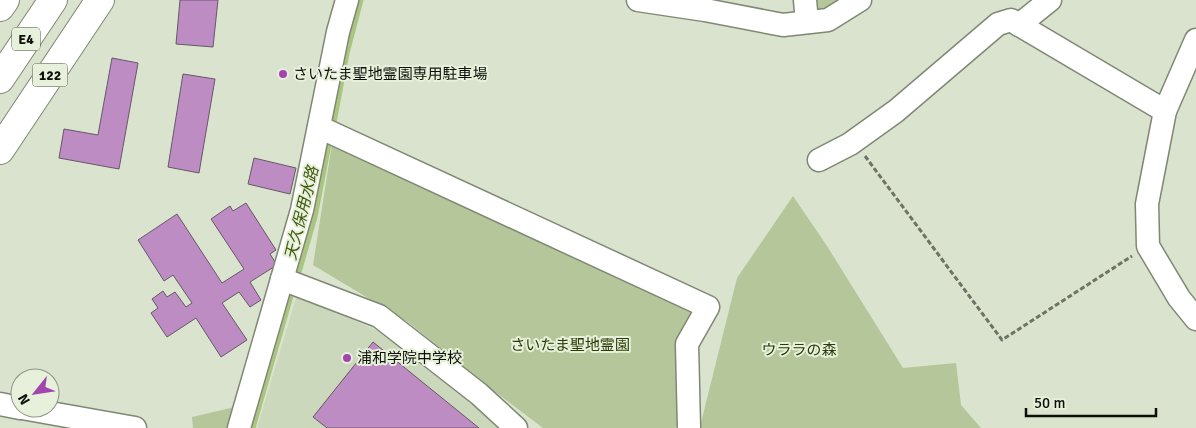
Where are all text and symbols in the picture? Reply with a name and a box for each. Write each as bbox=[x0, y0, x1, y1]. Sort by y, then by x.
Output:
road number: E4 bbox=[12, 28, 40, 50]
road number: 122 bbox=[32, 64, 68, 86]
place label: さいたま聖地霊園専用駐車場 bbox=[293, 65, 488, 83]
marker: さいたま聖地霊園専用駐車場 bbox=[277, 68, 289, 80]
water label: 天久保用水路 bbox=[281, 162, 324, 262]
park label: さいたま聖地霊園 bbox=[510, 336, 630, 354]
park label: ウララの森 bbox=[761, 341, 837, 359]
place label: 浦和学院中学校 bbox=[357, 349, 462, 367]
marker: 浦和学院中学校 bbox=[341, 352, 353, 364]
north arrow bbox=[10, 368, 60, 418]
scale bar bbox=[1026, 386, 1156, 418]
text: N bbox=[14, 391, 34, 408]
text: 50 m bbox=[1034, 394, 1065, 412]

